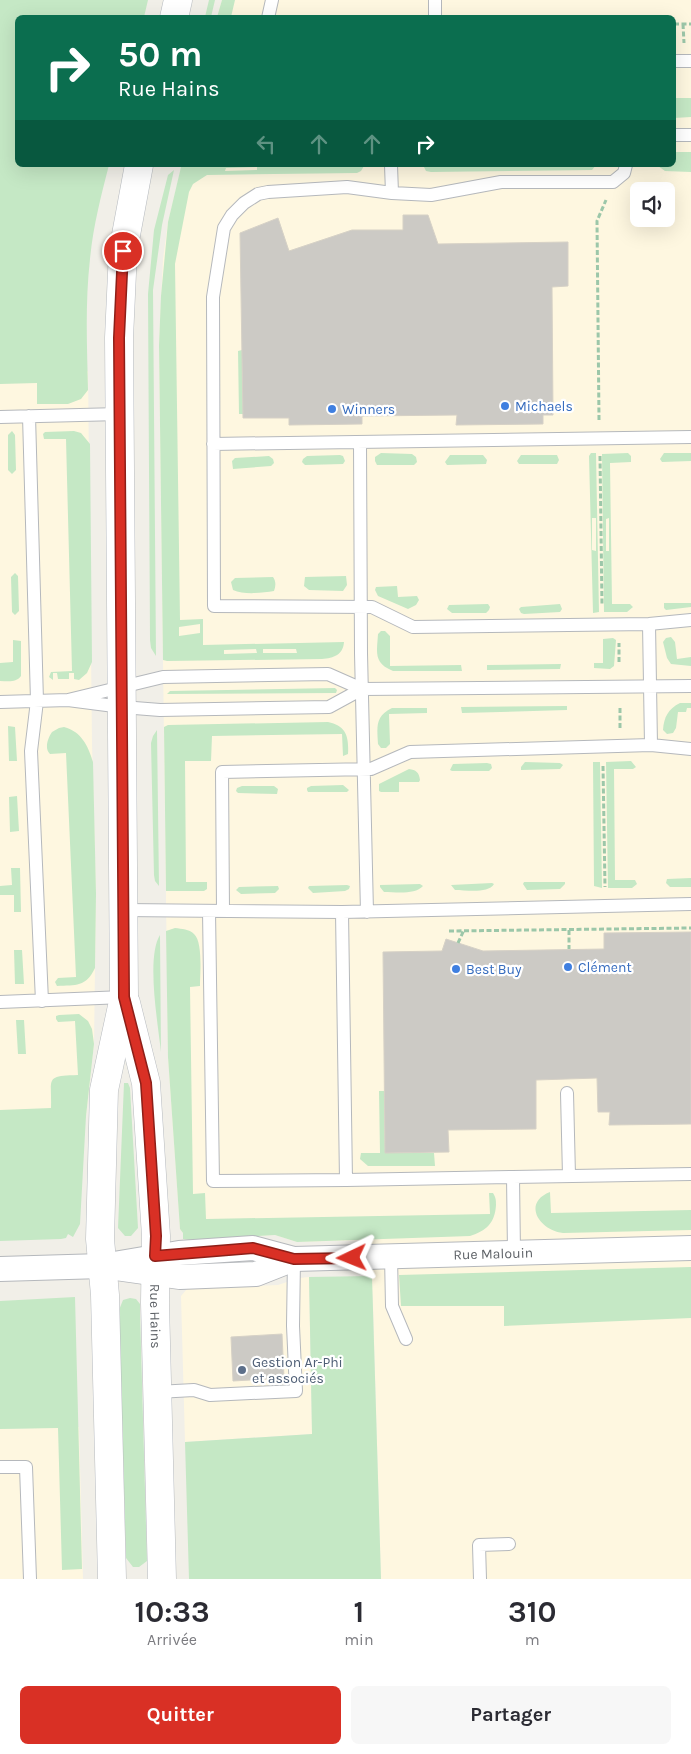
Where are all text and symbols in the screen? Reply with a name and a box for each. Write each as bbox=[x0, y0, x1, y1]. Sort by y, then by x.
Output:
text: 50 m bbox=[118, 34, 203, 75]
icon: right bbox=[35, 35, 100, 100]
text: Rue Hains bbox=[118, 76, 220, 102]
icon: left bbox=[252, 130, 280, 158]
icon: ahead bbox=[305, 130, 333, 158]
icon: ahead bbox=[358, 130, 386, 158]
icon: right bbox=[411, 130, 439, 158]
map controls bbox=[630, 182, 675, 227]
button: sound bbox=[630, 182, 675, 227]
pin bbox=[102, 230, 144, 272]
icon: arrive bbox=[109, 237, 137, 265]
place label: Michaels bbox=[515, 398, 573, 415]
marker: Michaels bbox=[499, 400, 511, 412]
place label: Winners bbox=[342, 401, 395, 418]
marker: Winners bbox=[326, 403, 338, 415]
place label: Clément bbox=[578, 959, 632, 976]
place label: Best Buy bbox=[466, 961, 522, 978]
marker: Clément bbox=[562, 961, 574, 973]
marker: Best Buy bbox=[450, 963, 462, 975]
position arrow bbox=[325, 1231, 377, 1283]
street label: Rue Malouin bbox=[453, 1244, 533, 1264]
street label: Rue Hains bbox=[146, 1284, 164, 1349]
place label: Gestion Ar-Phi et associés bbox=[252, 1354, 343, 1387]
marker: Gestion Ar-Phi et associés bbox=[236, 1364, 248, 1376]
text: 10:33 bbox=[135, 1594, 210, 1630]
text: 1 bbox=[353, 1594, 364, 1630]
text: 310 bbox=[508, 1594, 556, 1630]
text: Arrivée bbox=[147, 1630, 197, 1649]
text: min bbox=[344, 1630, 374, 1649]
text: m bbox=[525, 1630, 540, 1649]
button: Quitter bbox=[20, 1686, 341, 1744]
button: Partager bbox=[351, 1686, 671, 1744]

